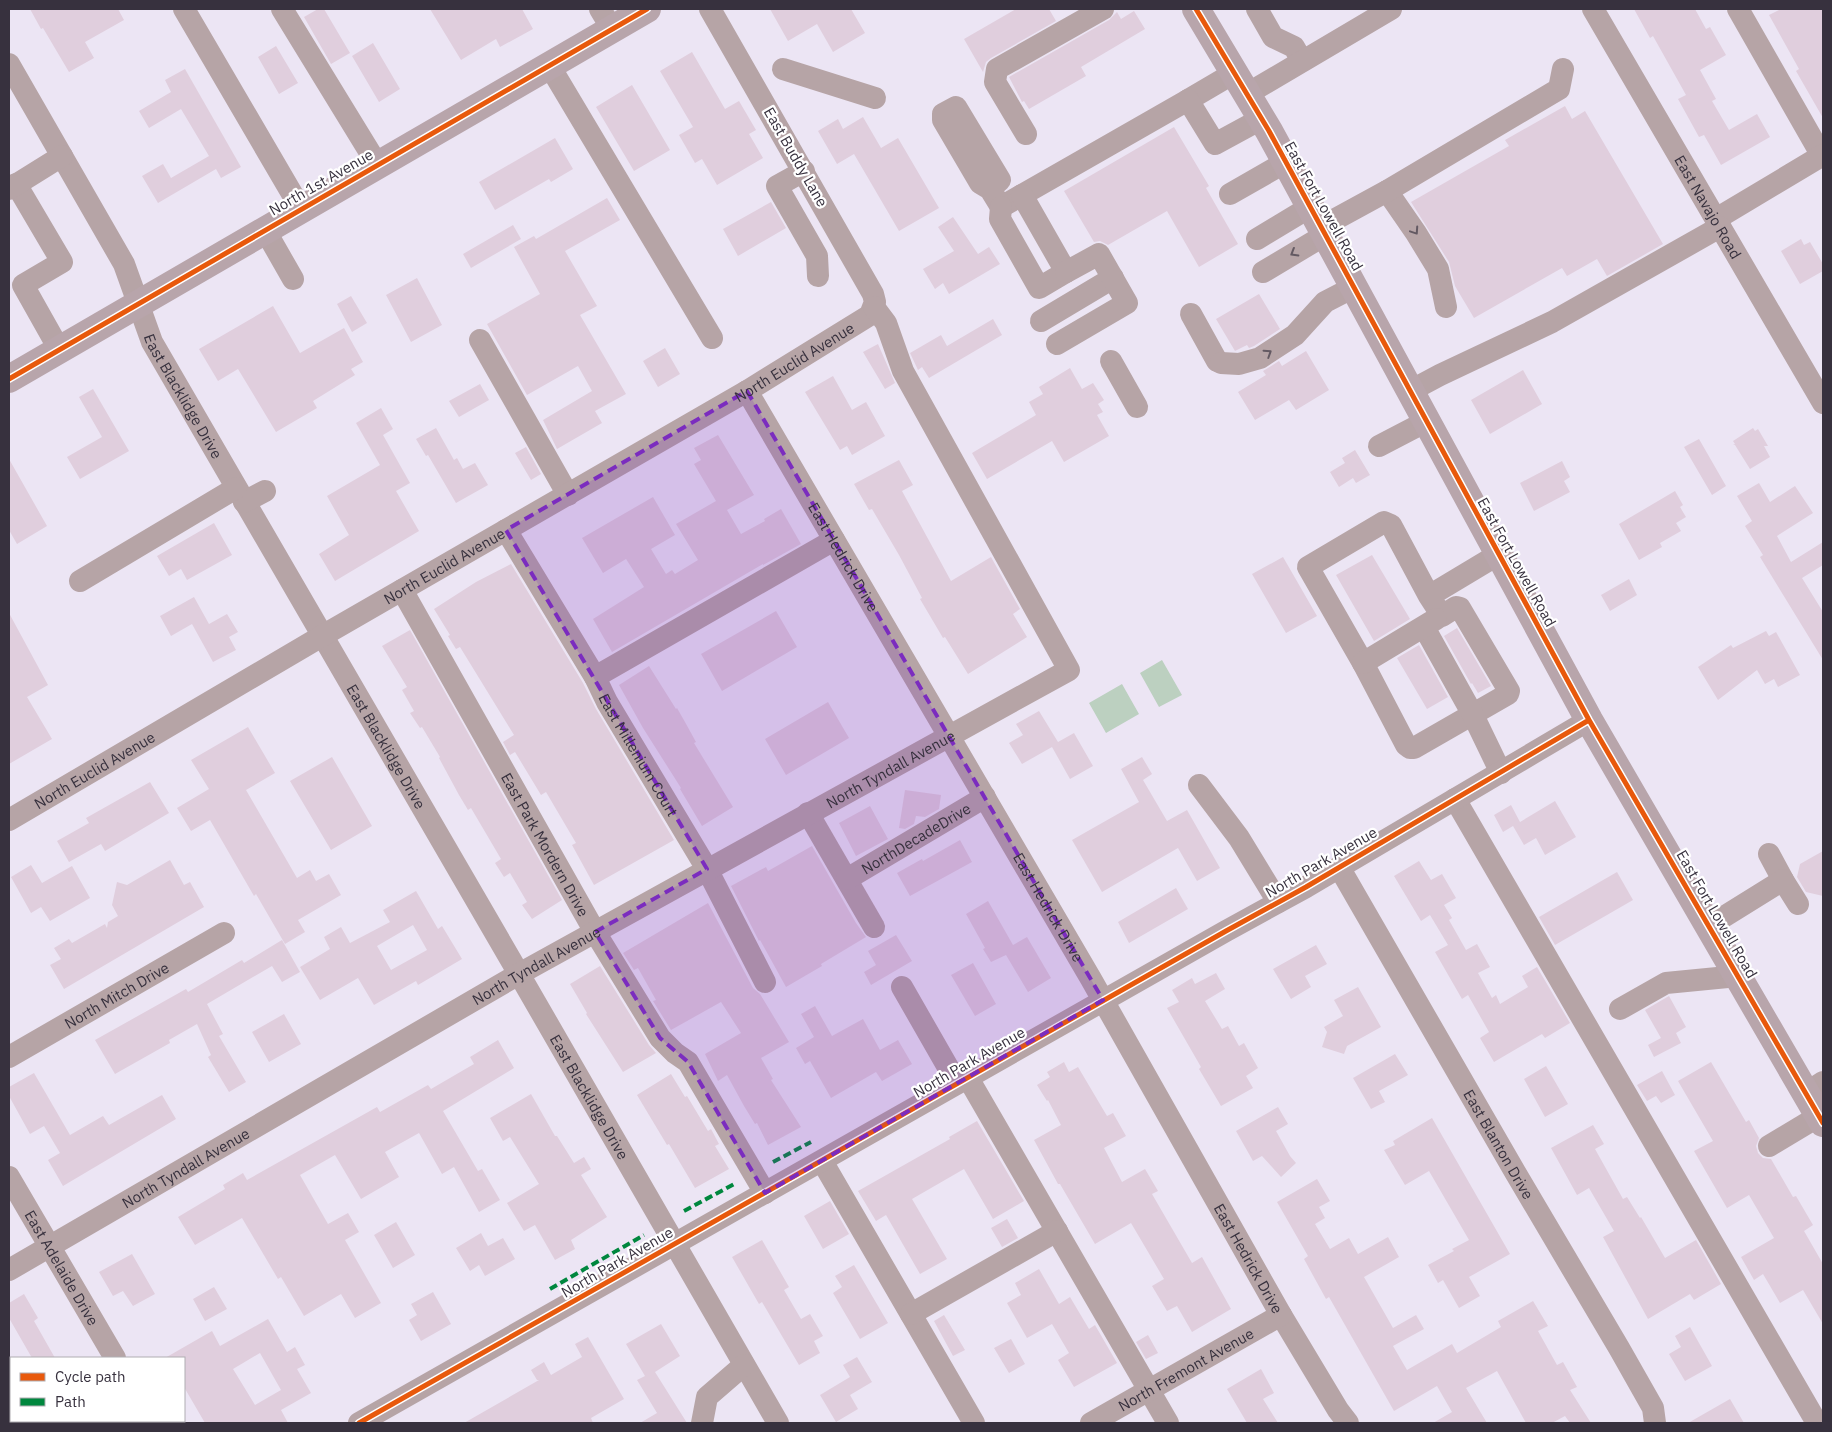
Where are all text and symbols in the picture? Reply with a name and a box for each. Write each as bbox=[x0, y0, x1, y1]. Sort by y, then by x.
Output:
street label: East Buddy Lane bbox=[760, 104, 832, 210]
street label: East Fort Lowell Road bbox=[1281, 138, 1367, 274]
street label: North 1st Avenue bbox=[266, 145, 376, 219]
street label: East Navajo Road bbox=[1671, 152, 1746, 262]
one-way arrow bbox=[1409, 226, 1418, 235]
one-way arrow bbox=[1291, 247, 1300, 257]
street label: North Euclid Avenue bbox=[731, 318, 857, 406]
street label: East Blacklidge Drive bbox=[140, 331, 227, 462]
one-way arrow bbox=[1262, 350, 1271, 359]
street label: East Fort Lowell Road bbox=[1474, 494, 1560, 630]
street label: East Hedrick Drive bbox=[805, 499, 883, 615]
street label: North Euclid Avenue bbox=[380, 523, 508, 608]
street label: East Blacklidge Drive bbox=[343, 680, 430, 812]
street label: East Millenium Court bbox=[595, 690, 683, 820]
street label: North Tyndall Avenue bbox=[823, 725, 958, 812]
street label: North Euclid Avenue bbox=[30, 727, 158, 813]
street label: East Park Mordern Drive bbox=[497, 769, 594, 920]
street label: NorthDecadeDrive bbox=[858, 798, 974, 878]
street label: North Park Avenue bbox=[1262, 822, 1380, 902]
street label: East Fort Lowell Road bbox=[1673, 846, 1761, 982]
street label: East Hedrick Drive bbox=[1010, 849, 1088, 965]
street label: North Tyndall Avenue bbox=[468, 921, 604, 1009]
street label: North Mitch Drive bbox=[61, 957, 172, 1033]
street label: North Park Avenue bbox=[910, 1022, 1028, 1102]
street label: East Blacklidge Drive bbox=[546, 1031, 633, 1163]
street label: East Blanton Drive bbox=[1460, 1086, 1538, 1202]
street label: North Tyndall Avenue bbox=[118, 1123, 253, 1212]
street label: East Hedrick Drive bbox=[1210, 1200, 1288, 1317]
street label: East Adelaide Drive bbox=[21, 1206, 103, 1329]
street label: North Park Avenue bbox=[558, 1222, 676, 1302]
street label: North Fremont Avenue bbox=[1115, 1323, 1257, 1415]
legend bbox=[10, 1357, 185, 1422]
text: Cycle path bbox=[55, 1367, 126, 1386]
text: Path bbox=[55, 1392, 86, 1411]

